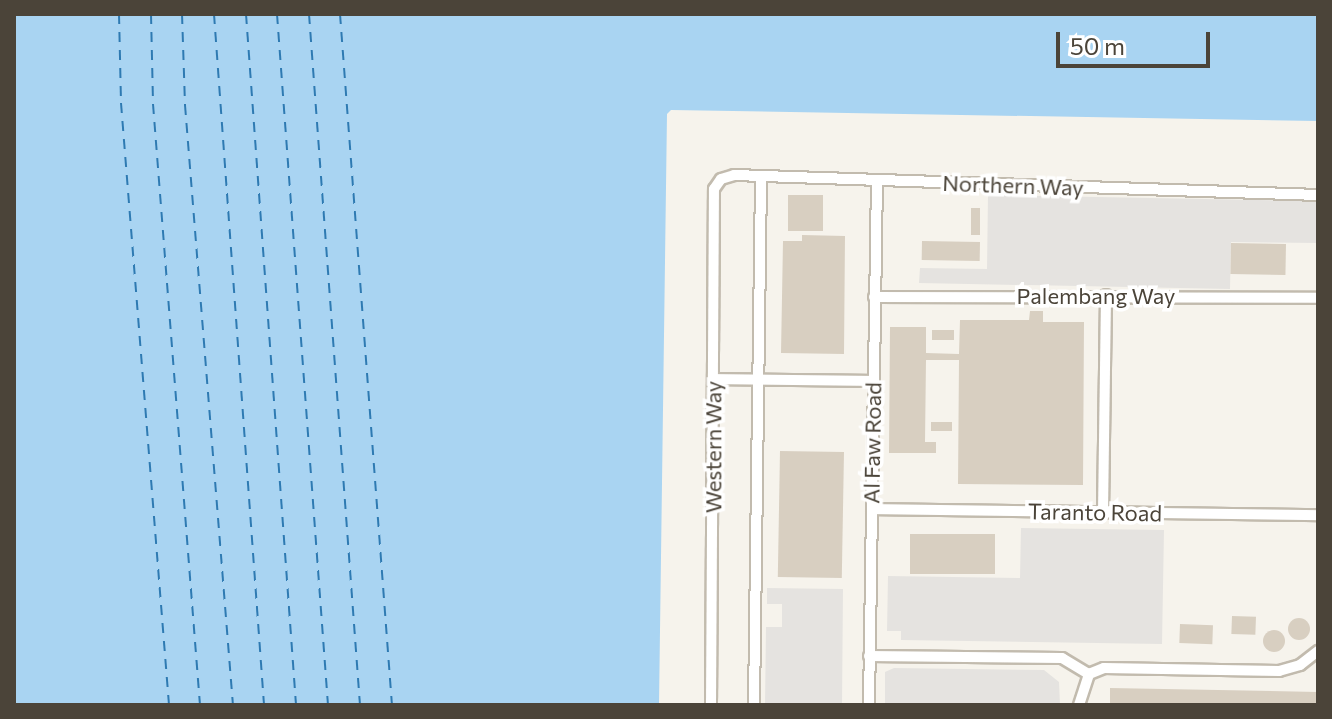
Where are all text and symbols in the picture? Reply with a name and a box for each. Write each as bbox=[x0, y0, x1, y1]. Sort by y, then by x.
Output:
scale bar bbox=[1060, 16, 1214, 66]
text: 50 m bbox=[1070, 31, 1125, 60]
street label: Northern Way bbox=[942, 169, 1084, 201]
street label: Palembang Way bbox=[1017, 283, 1175, 309]
street label: Western Way bbox=[700, 381, 726, 513]
street label: Al Faw Road bbox=[858, 382, 886, 504]
street label: Taranto Road bbox=[1028, 498, 1162, 526]

